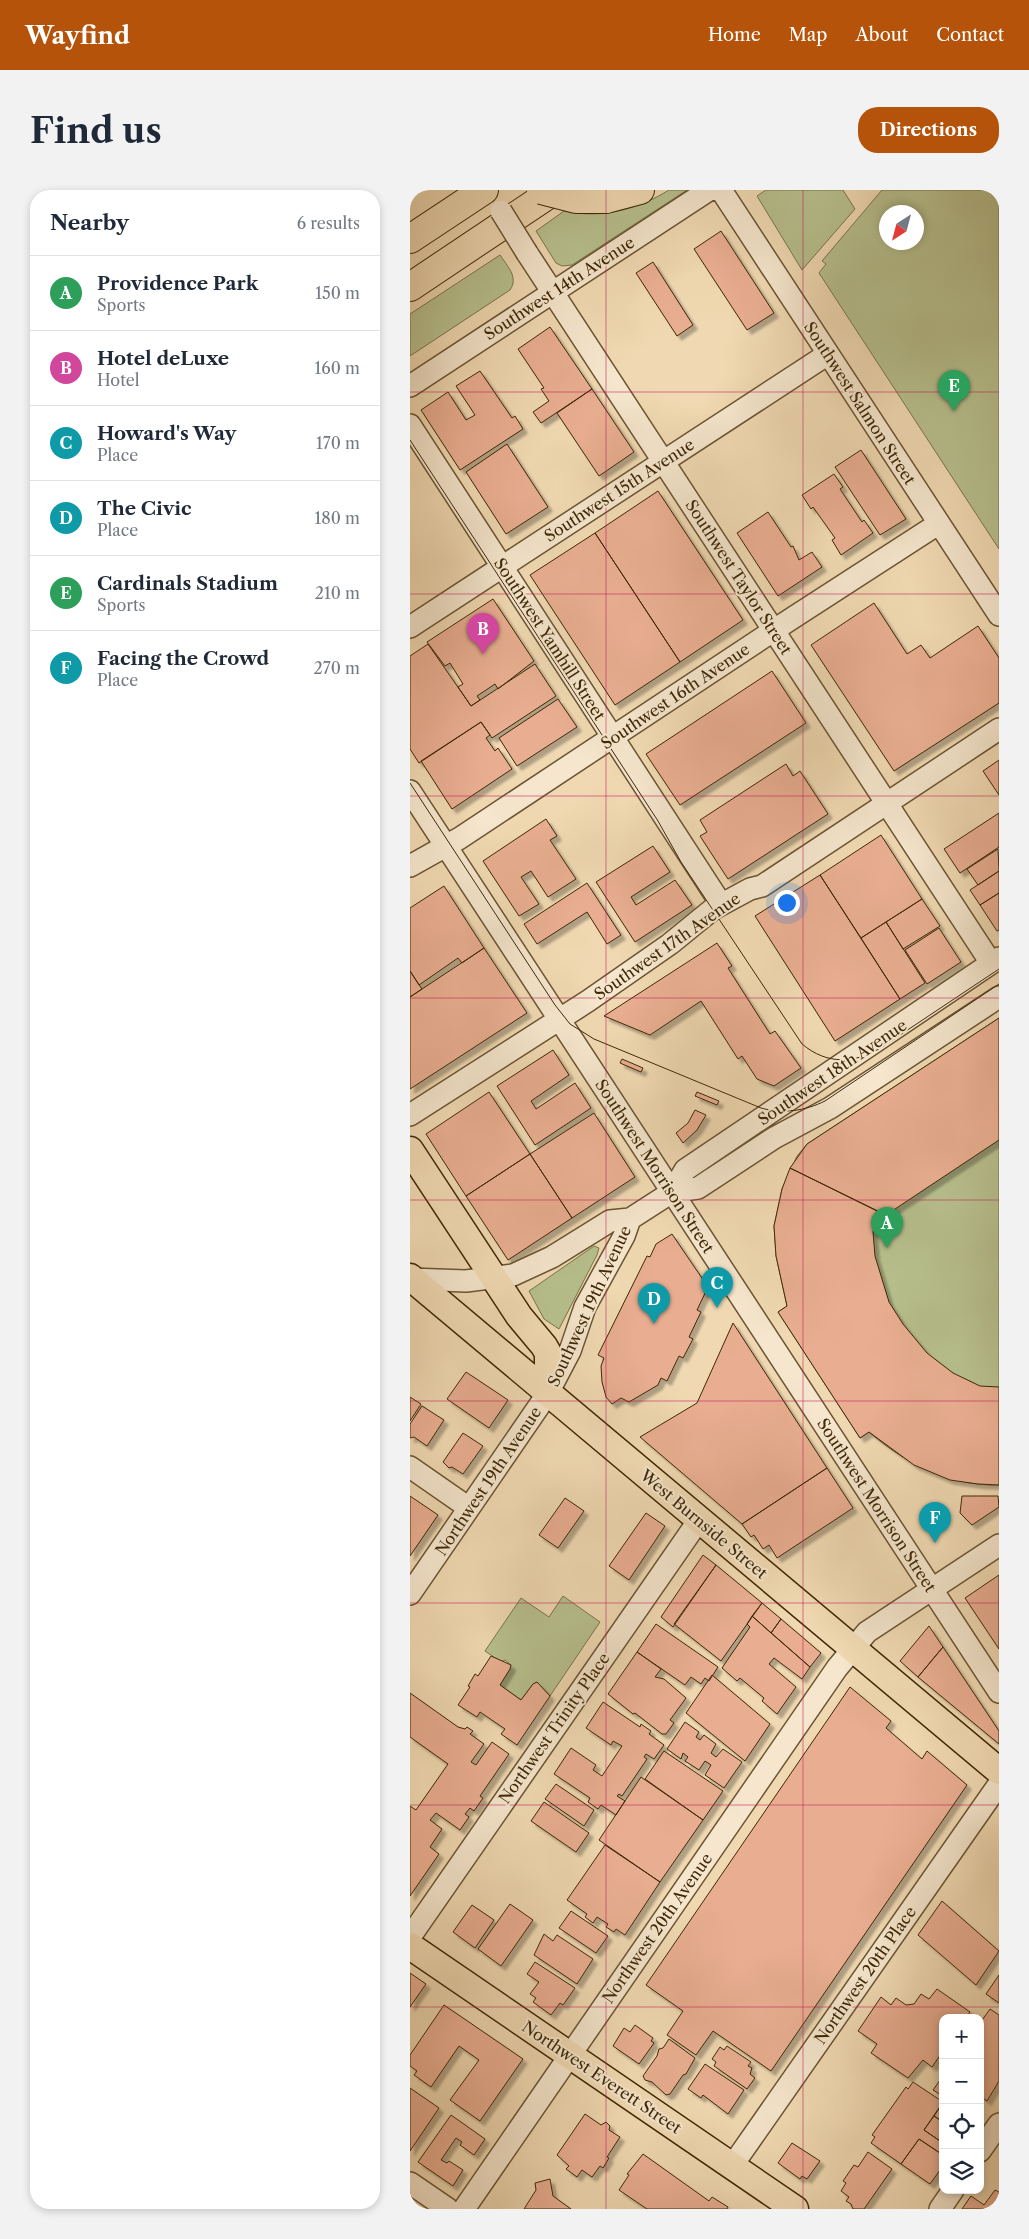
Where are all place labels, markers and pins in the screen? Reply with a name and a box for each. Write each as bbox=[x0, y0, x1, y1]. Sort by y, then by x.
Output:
pin: E bbox=[938, 370, 970, 411]
pin: B bbox=[467, 613, 499, 654]
pin: A bbox=[871, 1207, 903, 1248]
pin: C bbox=[701, 1267, 733, 1308]
pin: D bbox=[638, 1283, 670, 1324]
pin: F bbox=[919, 1502, 951, 1543]

